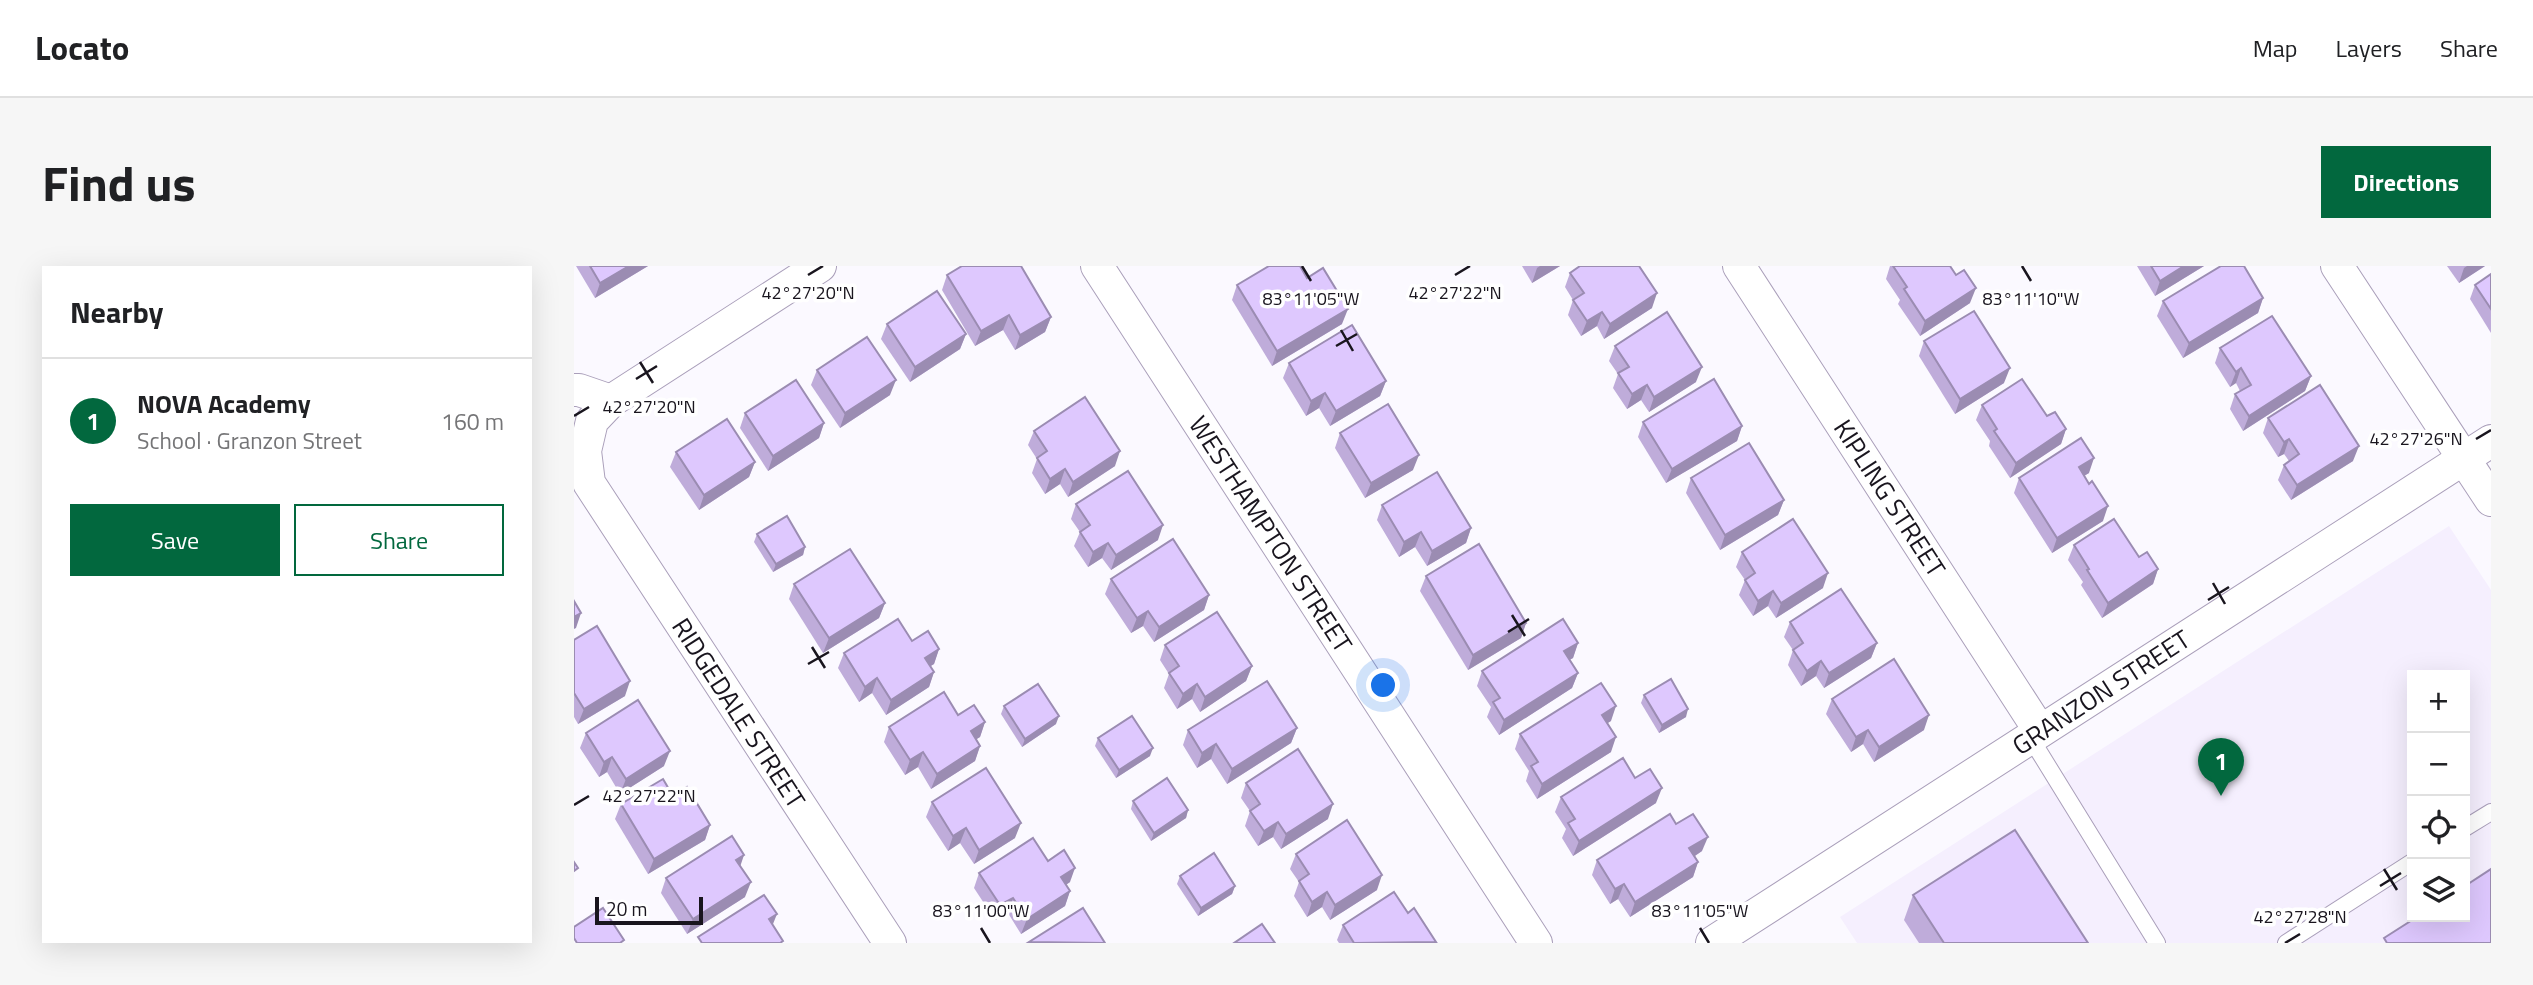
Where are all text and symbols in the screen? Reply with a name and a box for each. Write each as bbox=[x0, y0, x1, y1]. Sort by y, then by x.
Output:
text: Locato bbox=[35, 23, 129, 73]
text: Map bbox=[2253, 30, 2298, 66]
text: Layers bbox=[2336, 30, 2402, 66]
text: Share bbox=[2440, 30, 2498, 66]
text: Find us bbox=[42, 145, 196, 220]
button: Directions bbox=[2321, 146, 2491, 218]
text: 42°27'20"N bbox=[761, 279, 855, 306]
text: 42°27'22"N bbox=[1408, 279, 1502, 306]
text: 83°11'05"W bbox=[1263, 285, 1360, 312]
text: 83°11'10"W bbox=[1983, 285, 2080, 312]
text: Nearby bbox=[70, 289, 163, 335]
text: NOVA Academy bbox=[137, 384, 311, 423]
text: 42°27'20"N bbox=[602, 393, 696, 420]
text: 1 bbox=[87, 404, 99, 439]
text: 160 m bbox=[441, 404, 504, 439]
street label: WESTHAMPTON STREET bbox=[1180, 408, 1362, 660]
street label: KIPLING STREET bbox=[1824, 411, 1956, 585]
text: School · Granzon Street bbox=[137, 423, 362, 458]
text: 42°27'26"N bbox=[2369, 425, 2463, 452]
button: Save bbox=[70, 504, 280, 576]
button: Share bbox=[294, 504, 504, 576]
street label: RIDGEDALE STREET bbox=[663, 610, 816, 816]
street label: GRANZON STREET bbox=[2004, 620, 2198, 764]
your location bbox=[1366, 668, 1400, 702]
map controls bbox=[2407, 670, 2470, 922]
button: + bbox=[2407, 670, 2470, 733]
button: − bbox=[2407, 733, 2470, 796]
pin: 1 bbox=[2198, 738, 2244, 796]
text: 42°27'22"N bbox=[602, 782, 696, 809]
button: locate bbox=[2407, 796, 2470, 859]
button: layers bbox=[2407, 859, 2470, 922]
scale bar bbox=[595, 894, 704, 926]
text: 20 m bbox=[606, 894, 647, 923]
text: 83°11'00"W bbox=[933, 897, 1030, 924]
text: 83°11'05"W bbox=[1652, 897, 1749, 924]
text: 42°27'28"N bbox=[2253, 903, 2347, 930]

